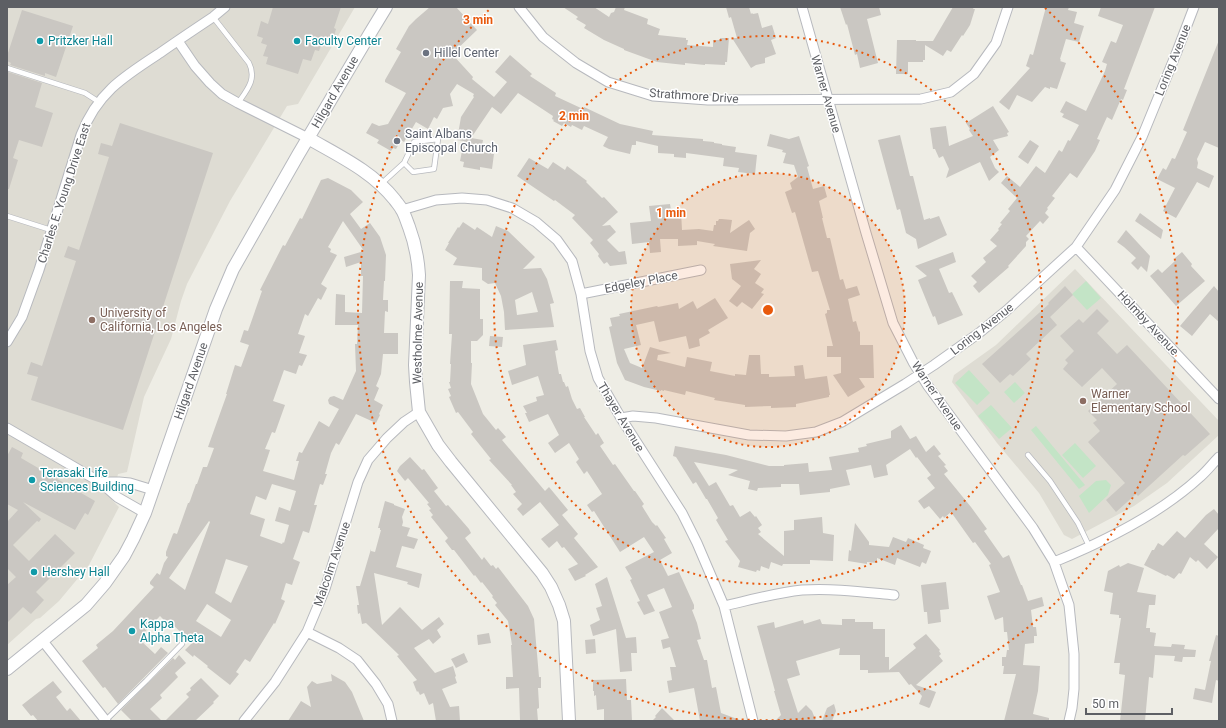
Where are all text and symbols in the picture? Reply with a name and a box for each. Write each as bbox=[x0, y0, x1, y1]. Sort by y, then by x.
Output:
text: 3 min bbox=[463, 13, 493, 27]
street label: Loring Avenue bbox=[1152, 22, 1194, 98]
place label: Pritzker Hall bbox=[48, 34, 113, 48]
place label: Faculty Center bbox=[305, 34, 382, 48]
marker: Pritzker Hall bbox=[35, 36, 45, 46]
marker: Faculty Center bbox=[292, 36, 302, 46]
place label: Hillel Center bbox=[434, 46, 499, 60]
marker: Hillel Center bbox=[421, 48, 431, 58]
street label: Warner Avenue bbox=[808, 53, 844, 135]
street label: Hilgard Avenue bbox=[309, 54, 361, 130]
street label: Strathmore Drive bbox=[649, 86, 739, 106]
text: 2 min bbox=[559, 109, 589, 123]
street label: Charles E. Young Drive East bbox=[35, 121, 93, 265]
place label: Saint Albans Episcopal Church bbox=[405, 127, 498, 155]
marker: Saint Albans Episcopal Church bbox=[392, 136, 402, 146]
text: 1 min bbox=[656, 206, 686, 220]
street label: Edgeley Place bbox=[603, 268, 679, 296]
street label: Westholme Avenue bbox=[410, 282, 426, 384]
street label: Holmby Avenue bbox=[1114, 288, 1182, 358]
street label: Loring Avenue bbox=[948, 300, 1016, 358]
centre of rings bbox=[761, 303, 775, 317]
place label: University of California, Los Angeles bbox=[100, 306, 222, 334]
marker: University of California, Los Angeles bbox=[87, 315, 97, 325]
street label: Hilgard Avenue bbox=[171, 341, 211, 421]
street label: Warner Avenue bbox=[909, 359, 965, 433]
street label: Thayer Avenue bbox=[595, 380, 647, 454]
place label: Warner Elementary School bbox=[1091, 387, 1191, 415]
marker: Warner Elementary School bbox=[1078, 396, 1088, 406]
place label: Terasaki Life Sciences Building bbox=[40, 466, 134, 494]
marker: Terasaki Life Sciences Building bbox=[27, 475, 37, 485]
street label: Malcolm Avenue bbox=[311, 520, 353, 608]
place label: Hershey Hall bbox=[42, 565, 110, 579]
marker: Hershey Hall bbox=[29, 567, 39, 577]
place label: Kappa Alpha Theta bbox=[140, 617, 204, 645]
marker: Kappa Alpha Theta bbox=[127, 626, 137, 636]
scale bar bbox=[1086, 690, 1172, 716]
text: 50 m bbox=[1092, 697, 1119, 711]

